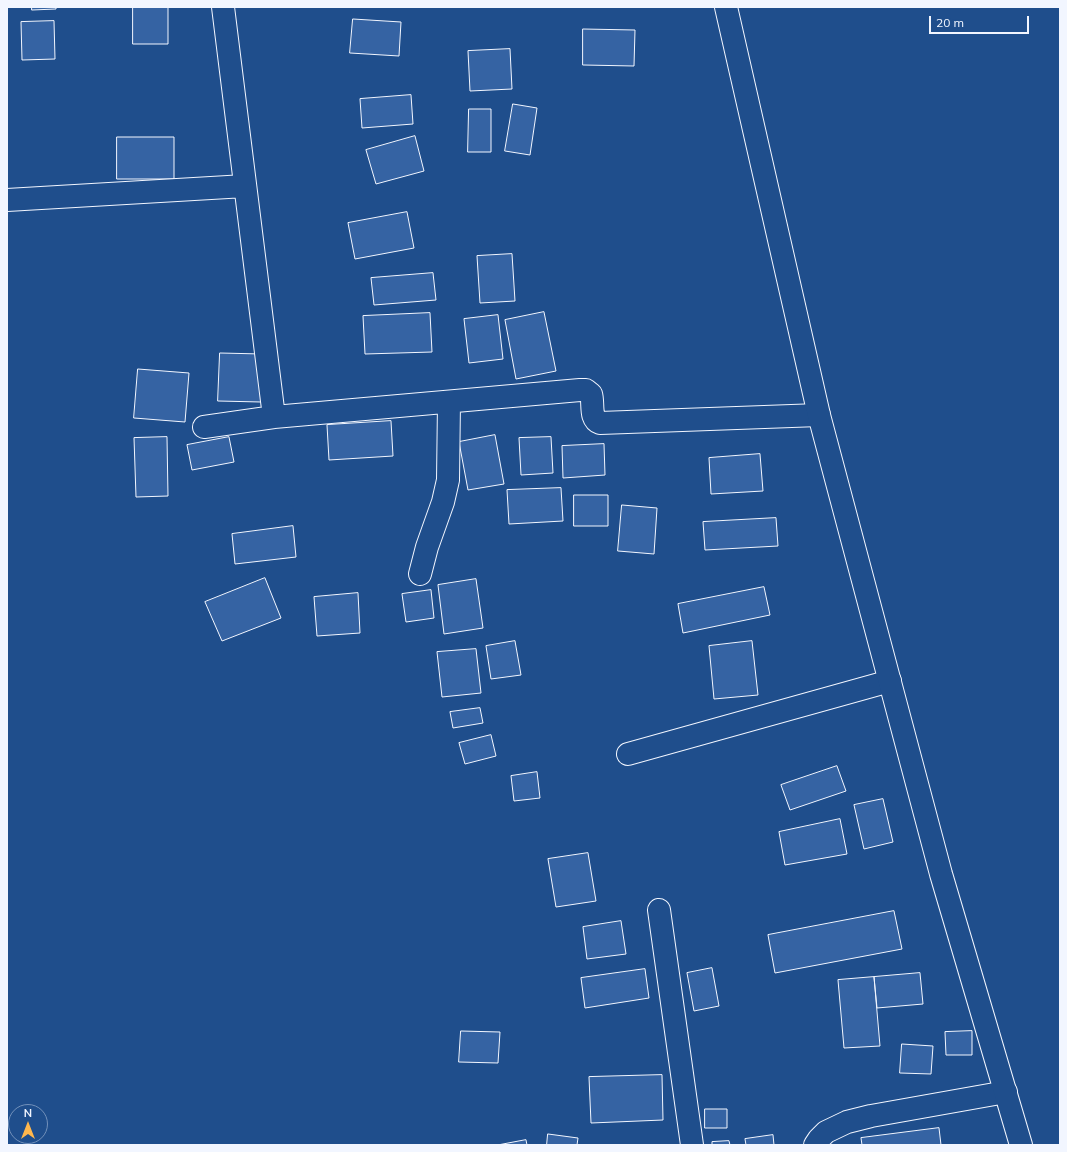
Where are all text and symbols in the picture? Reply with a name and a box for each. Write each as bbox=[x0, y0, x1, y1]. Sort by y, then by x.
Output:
scale bar bbox=[931, 8, 1031, 34]
text: 20 m bbox=[936, 15, 964, 30]
north arrow bbox=[8, 1104, 48, 1144]
text: N bbox=[24, 1106, 32, 1120]

